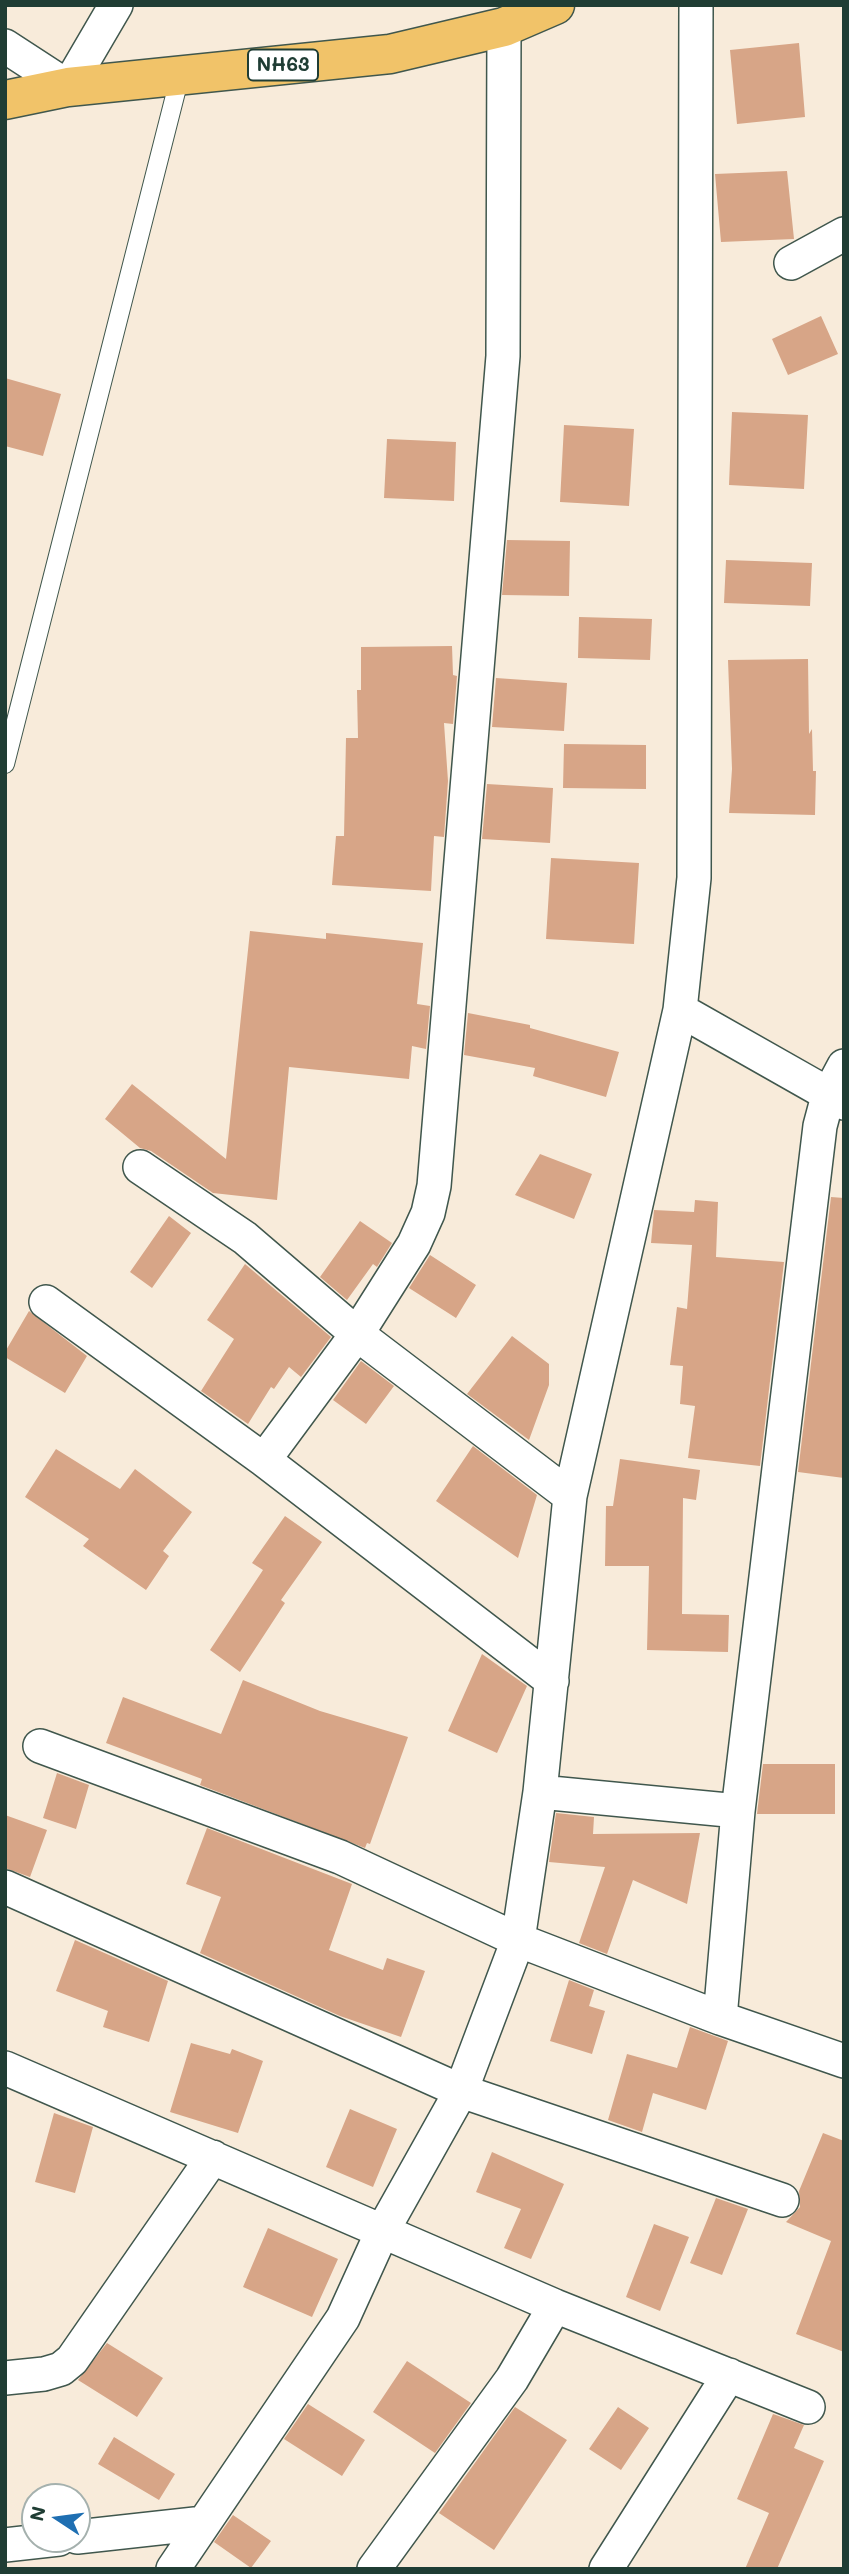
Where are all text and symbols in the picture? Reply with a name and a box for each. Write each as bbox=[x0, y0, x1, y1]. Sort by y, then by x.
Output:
road number: NH63 bbox=[248, 50, 318, 80]
north arrow bbox=[21, 2483, 91, 2553]
text: N bbox=[23, 2504, 51, 2523]

